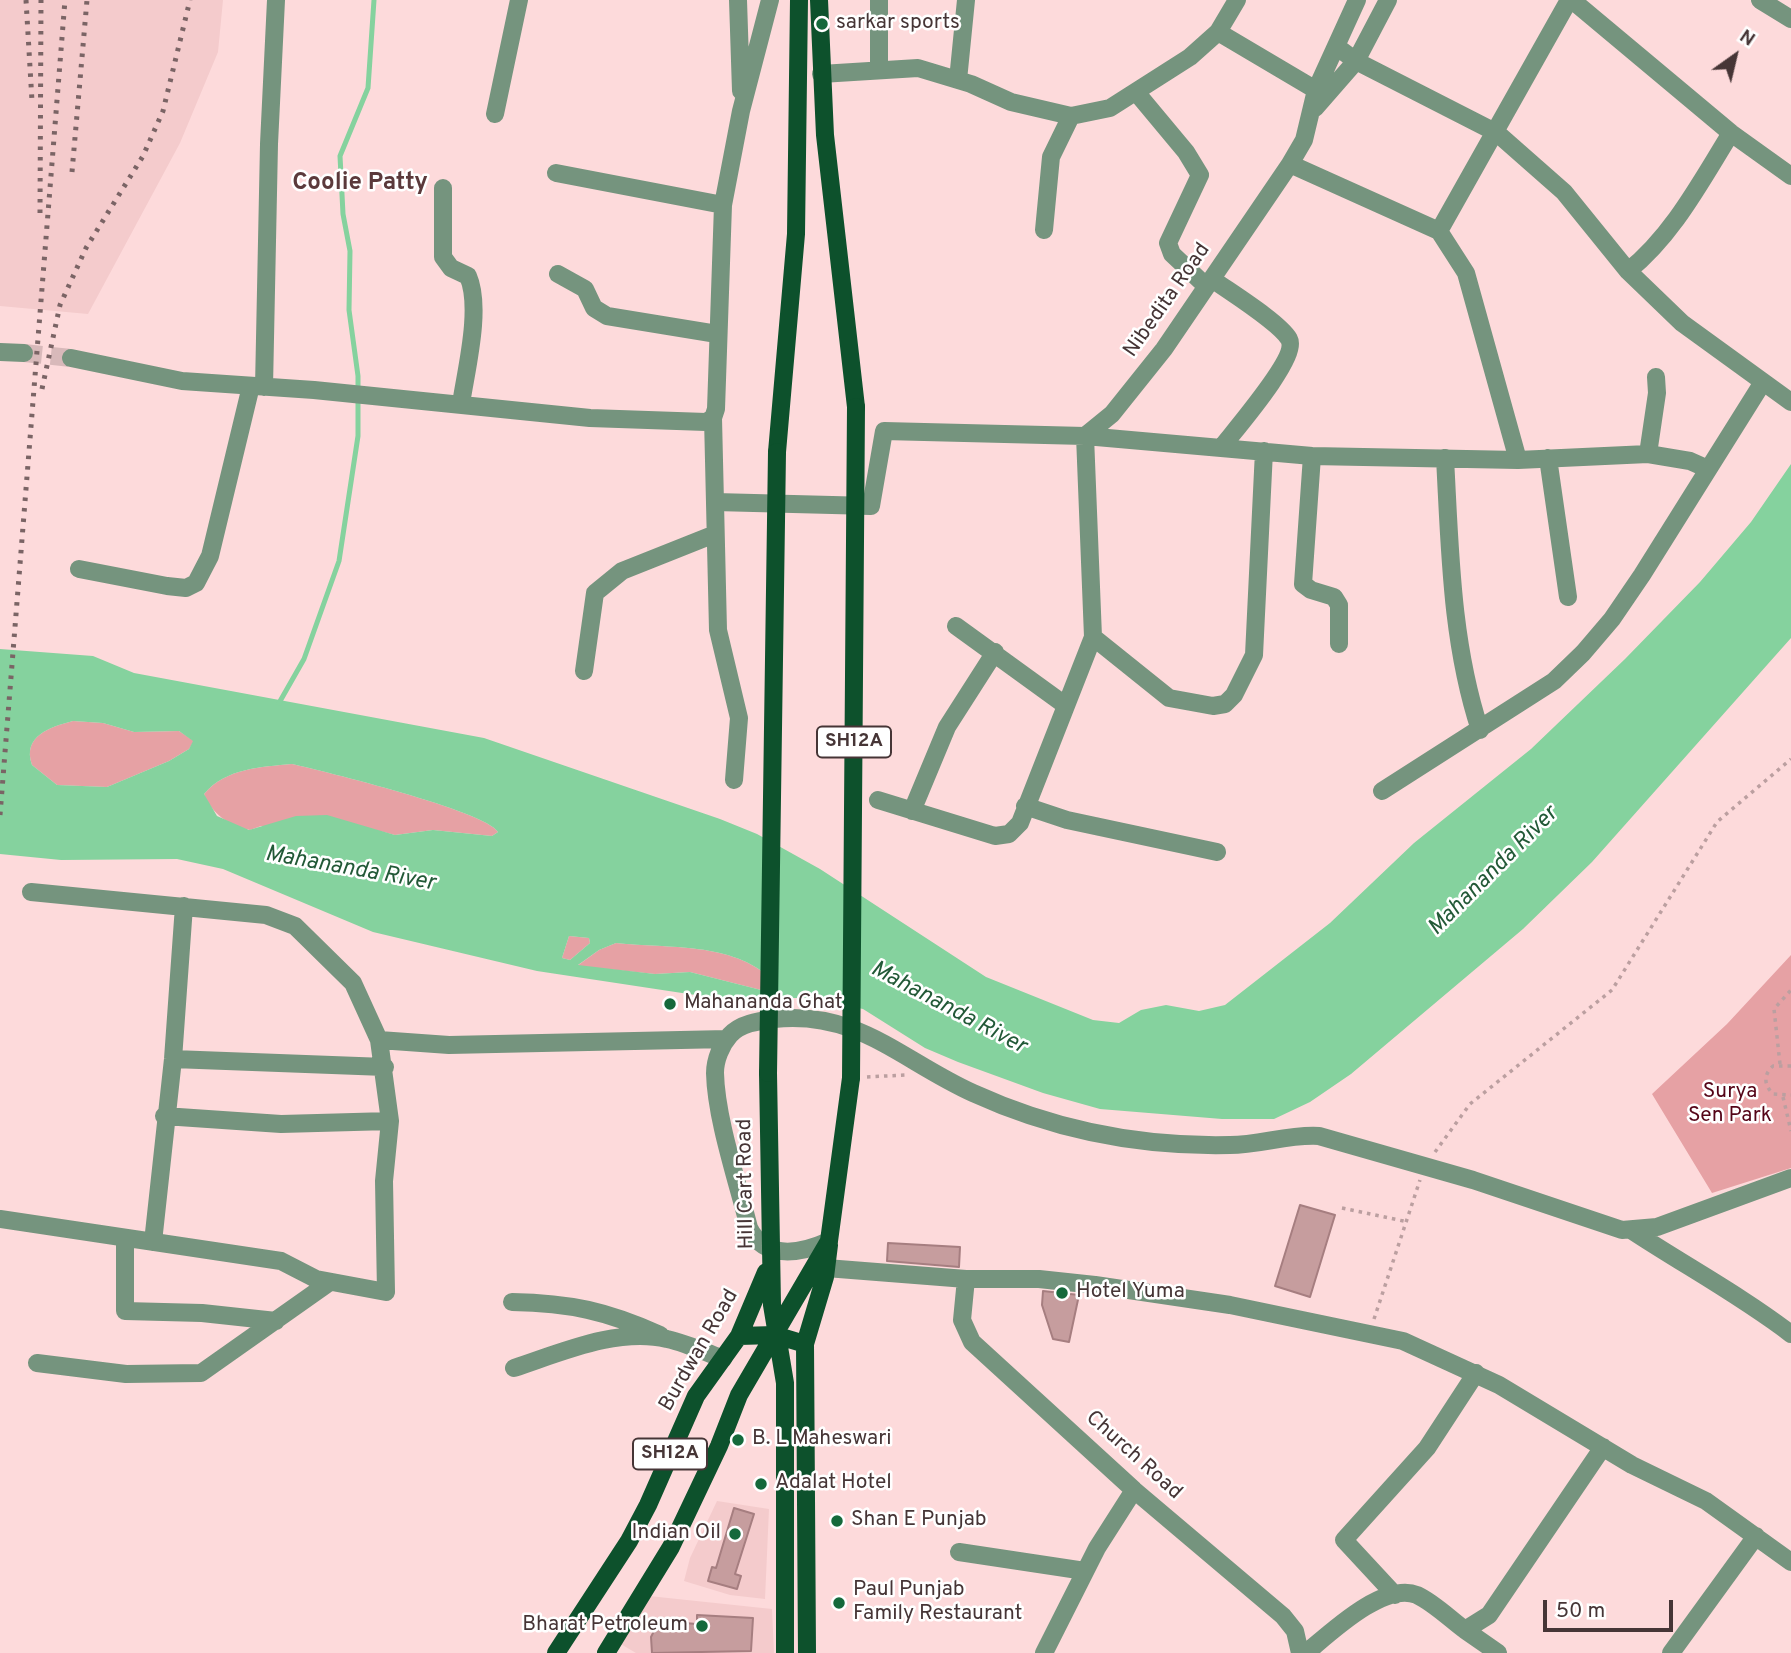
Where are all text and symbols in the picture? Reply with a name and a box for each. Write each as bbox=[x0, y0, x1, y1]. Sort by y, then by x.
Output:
place label: sarkar sports bbox=[836, 11, 960, 37]
marker: sarkar sports bbox=[814, 16, 830, 32]
north arrow bbox=[1700, 21, 1770, 91]
text: N bbox=[1734, 25, 1759, 52]
district label: Coolie Patty bbox=[292, 170, 428, 198]
street label: Nibedita Road bbox=[1119, 239, 1217, 363]
road number: SH12A bbox=[817, 726, 891, 758]
water label: Mahananda River bbox=[1423, 801, 1565, 943]
water label: Mahananda River bbox=[263, 841, 437, 899]
water label: Mahananda River bbox=[865, 956, 1031, 1062]
place label: Mahananda Ghat bbox=[684, 991, 843, 1017]
marker: Mahananda Ghat bbox=[662, 996, 678, 1012]
park label: Surya Sen Park bbox=[1688, 1080, 1772, 1130]
street label: Hill Cart Road bbox=[733, 1118, 761, 1250]
place label: Hotel Yuma bbox=[1076, 1280, 1185, 1306]
marker: Hotel Yuma bbox=[1054, 1285, 1070, 1301]
street label: Burdwan Road bbox=[655, 1286, 745, 1416]
street label: Church Road bbox=[1080, 1406, 1186, 1506]
place label: B. L Maheswari bbox=[752, 1427, 892, 1453]
marker: B. L Maheswari bbox=[730, 1432, 746, 1448]
road number: SH12A bbox=[633, 1438, 707, 1470]
place label: Adalat Hotel bbox=[775, 1471, 892, 1497]
marker: Adalat Hotel bbox=[753, 1476, 769, 1492]
place label: Shan E Punjab bbox=[851, 1508, 987, 1534]
marker: Shan E Punjab bbox=[829, 1513, 845, 1529]
place label: Indian Oil bbox=[632, 1521, 721, 1547]
marker: Indian Oil bbox=[727, 1526, 743, 1542]
place label: Paul Punjab Family Restaurant bbox=[853, 1578, 1023, 1628]
scale bar bbox=[1546, 1586, 1676, 1630]
marker: Paul Punjab Family Restaurant bbox=[831, 1595, 847, 1611]
text: 50 m bbox=[1556, 1598, 1605, 1625]
place label: Bharat Petroleum bbox=[522, 1613, 688, 1639]
marker: Bharat Petroleum bbox=[694, 1618, 710, 1634]

